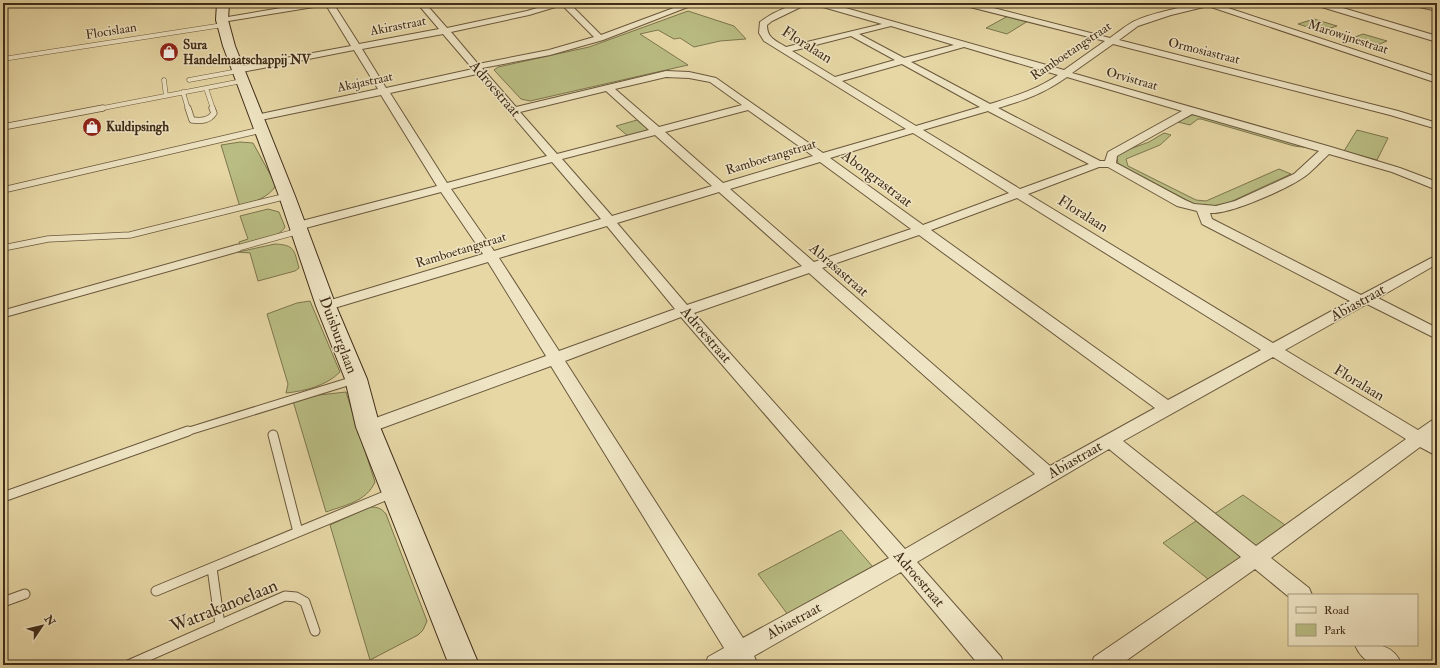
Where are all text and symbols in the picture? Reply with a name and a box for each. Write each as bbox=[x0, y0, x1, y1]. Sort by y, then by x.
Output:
street label: Akirastraat bbox=[368, 13, 427, 39]
street label: Marowijnestraat bbox=[1306, 16, 1390, 58]
street label: Ramboetangstraat bbox=[1028, 18, 1114, 84]
street label: Flocislaan bbox=[84, 19, 138, 43]
street label: Floralaan bbox=[778, 22, 836, 68]
street label: Ormosiastraat bbox=[1166, 34, 1242, 68]
place label: Sura Handelmaatschappij NV bbox=[183, 37, 312, 69]
shop icon: Sura Handelmaatschappij NV bbox=[158, 41, 180, 63]
street label: Adroestraat bbox=[465, 56, 525, 121]
street label: Orvistraat bbox=[1104, 64, 1160, 94]
street label: Akajastraat bbox=[335, 68, 394, 96]
shop icon: Kuldipsingh bbox=[81, 116, 103, 138]
place label: Kuldipsingh bbox=[106, 119, 169, 136]
street label: Ramboetangstraat bbox=[724, 136, 818, 178]
street label: Abongrastraat bbox=[837, 146, 916, 212]
street label: Floralaan bbox=[1054, 191, 1112, 237]
street label: Ramboetangstraat bbox=[414, 229, 508, 271]
street label: Abrasastraat bbox=[805, 238, 873, 301]
street label: Abiastraat bbox=[1326, 280, 1389, 326]
street label: Duisburglaan bbox=[315, 294, 361, 376]
street label: Adroestraat bbox=[676, 302, 736, 367]
street label: Floralaan bbox=[1330, 360, 1388, 406]
street label: Abiastraat bbox=[1043, 437, 1106, 484]
street label: Adroestraat bbox=[889, 546, 949, 611]
street label: Watrakanoelaan bbox=[166, 574, 281, 638]
legend bbox=[1288, 594, 1418, 646]
street label: Abiastraat bbox=[762, 598, 825, 644]
text: Road bbox=[1324, 603, 1349, 618]
north arrow bbox=[22, 606, 62, 646]
text: N bbox=[41, 612, 59, 629]
text: Park bbox=[1324, 623, 1346, 638]

